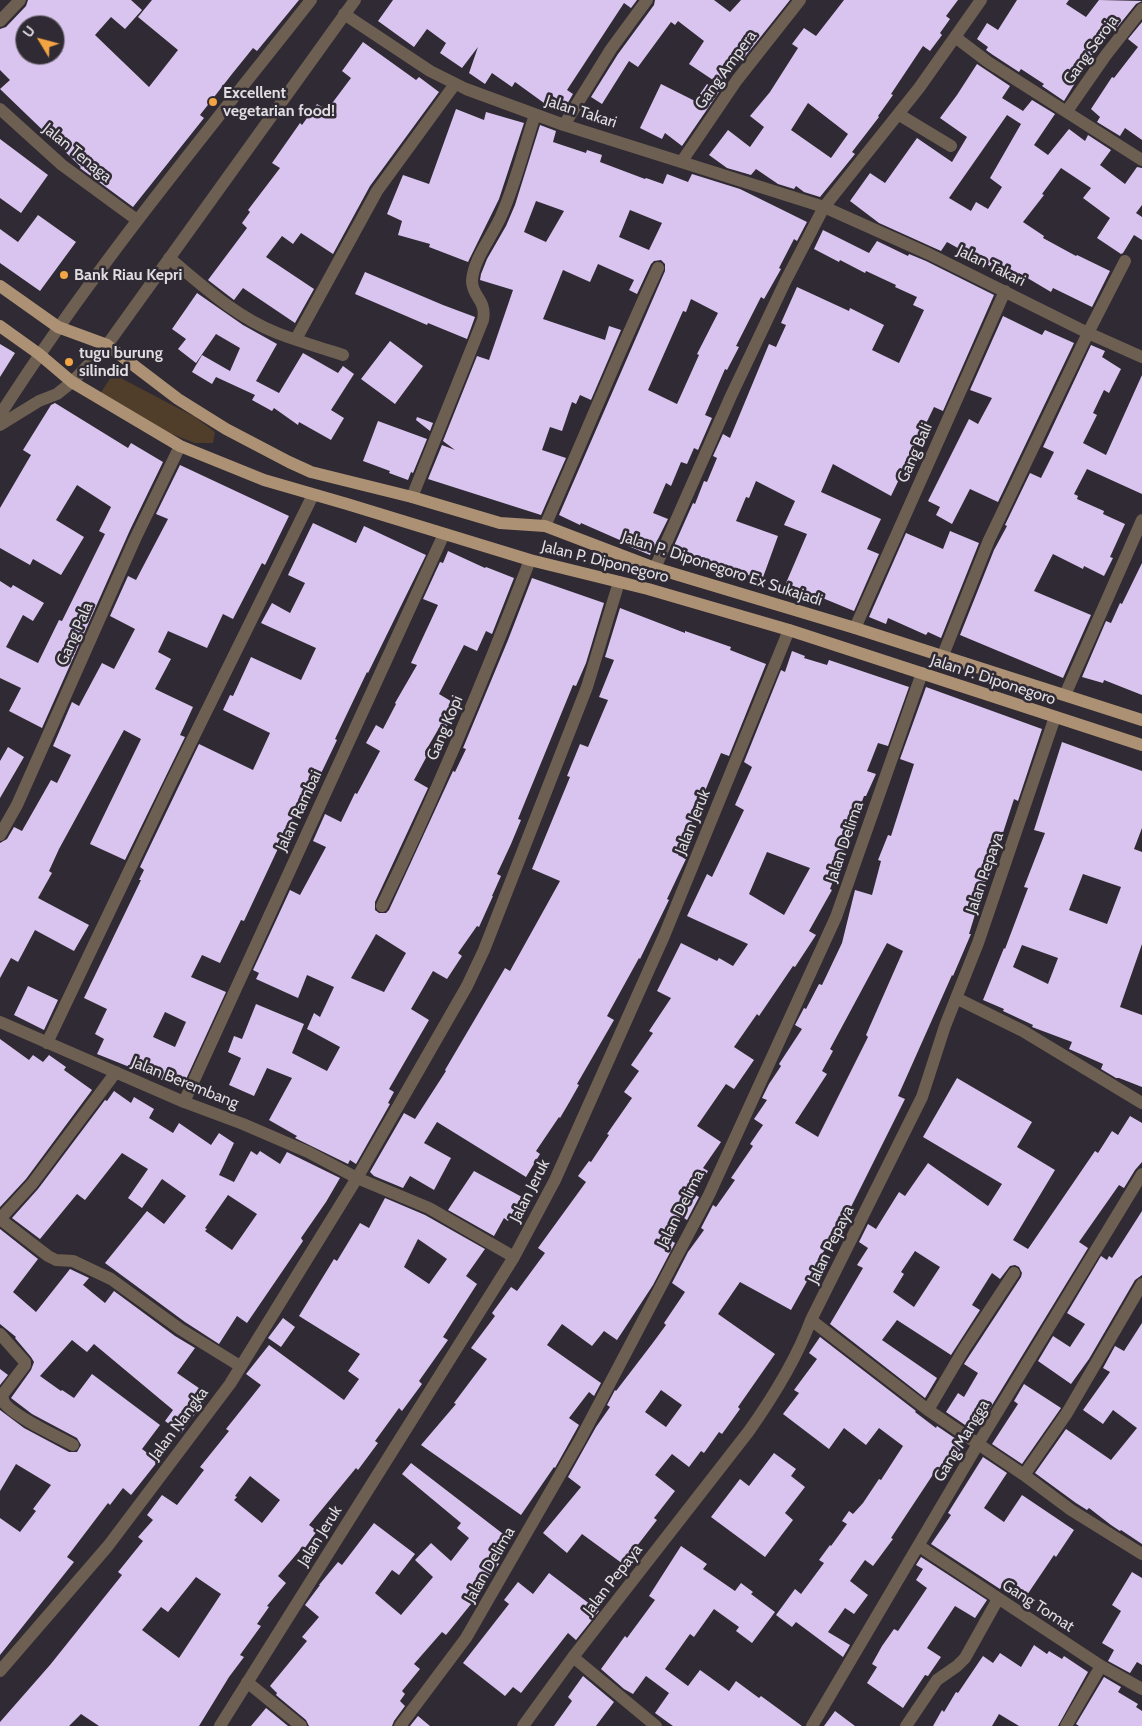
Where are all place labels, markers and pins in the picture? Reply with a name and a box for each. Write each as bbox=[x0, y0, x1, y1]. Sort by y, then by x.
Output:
place label: Excellent vegetarian food! bbox=[223, 83, 335, 121]
marker: Excellent vegetarian food! bbox=[207, 96, 219, 108]
place label: Bank Riau Kepri bbox=[74, 265, 182, 285]
marker: Bank Riau Kepri bbox=[58, 269, 70, 281]
place label: tugu burung silindid bbox=[79, 343, 163, 381]
marker: tugu burung silindid bbox=[63, 356, 75, 368]

